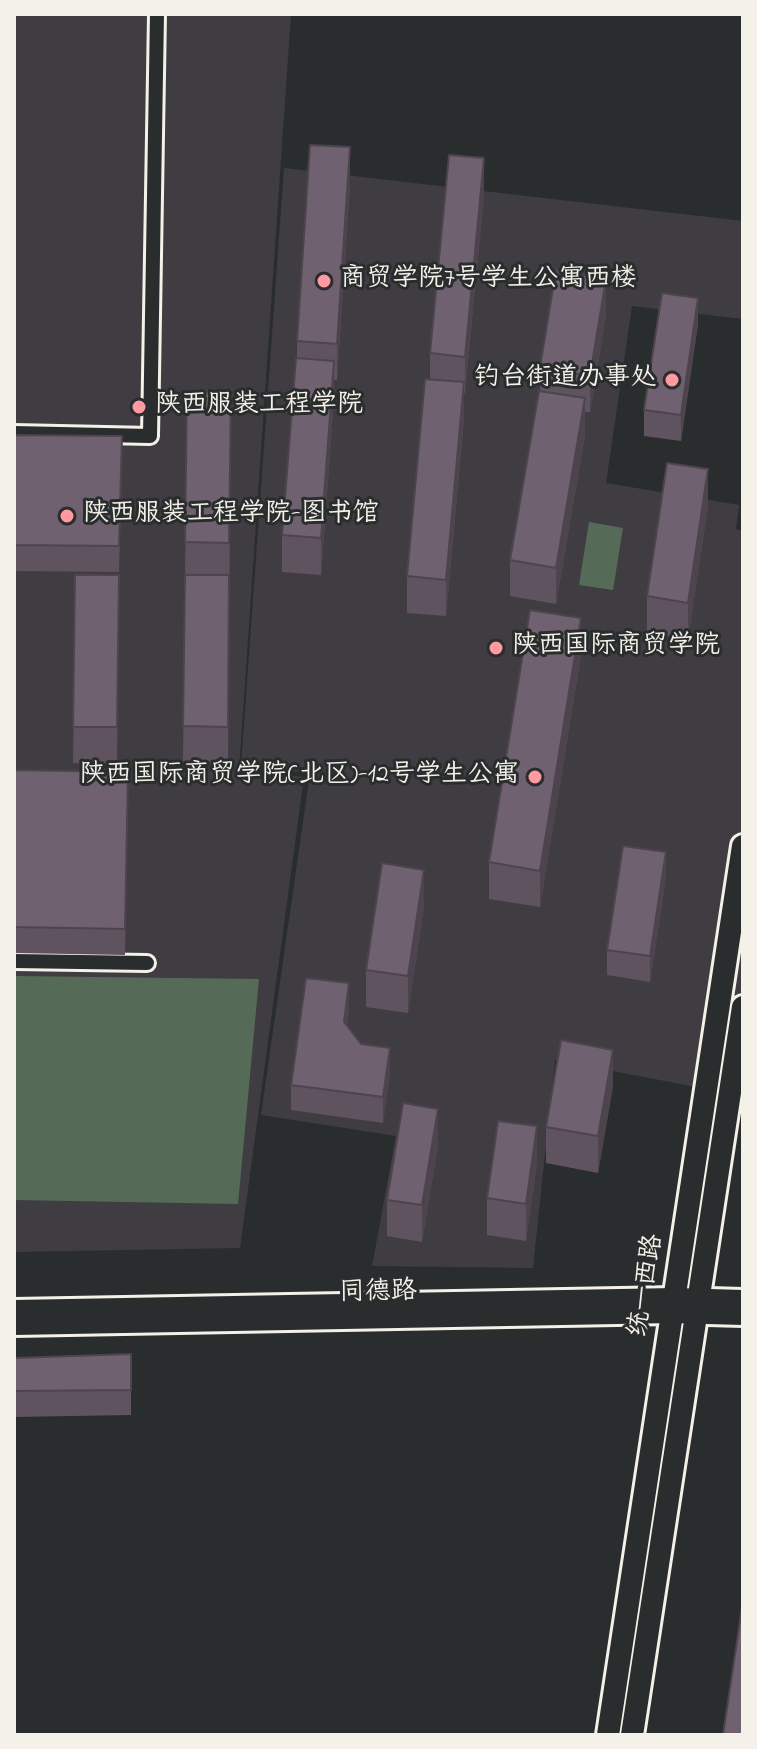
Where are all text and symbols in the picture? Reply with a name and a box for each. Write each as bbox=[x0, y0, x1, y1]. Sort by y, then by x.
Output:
place label: 商贸学院7号学生公寓西楼 bbox=[340, 265, 637, 297]
marker: 商贸学院7号学生公寓西楼 bbox=[315, 272, 333, 290]
place label: 钓台街道办事处 bbox=[474, 364, 656, 396]
marker: 钓台街道办事处 bbox=[663, 371, 681, 389]
place label: 陕西服装工程学院 bbox=[155, 391, 363, 423]
marker: 陕西服装工程学院 bbox=[130, 398, 148, 416]
place label: 陕西服装工程学院-图书馆 bbox=[83, 500, 379, 532]
marker: 陕西服装工程学院-图书馆 bbox=[58, 507, 76, 525]
place label: 陕西国际商贸学院 bbox=[512, 632, 720, 664]
marker: 陕西国际商贸学院 bbox=[487, 639, 505, 657]
place label: 陕西国际商贸学院(北区)-12号学生公寓 bbox=[79, 761, 519, 793]
marker: 陕西国际商贸学院(北区)-12号学生公寓 bbox=[526, 768, 544, 786]
street label: 统一西路 bbox=[624, 1232, 672, 1340]
street label: 同德路 bbox=[339, 1278, 417, 1310]

